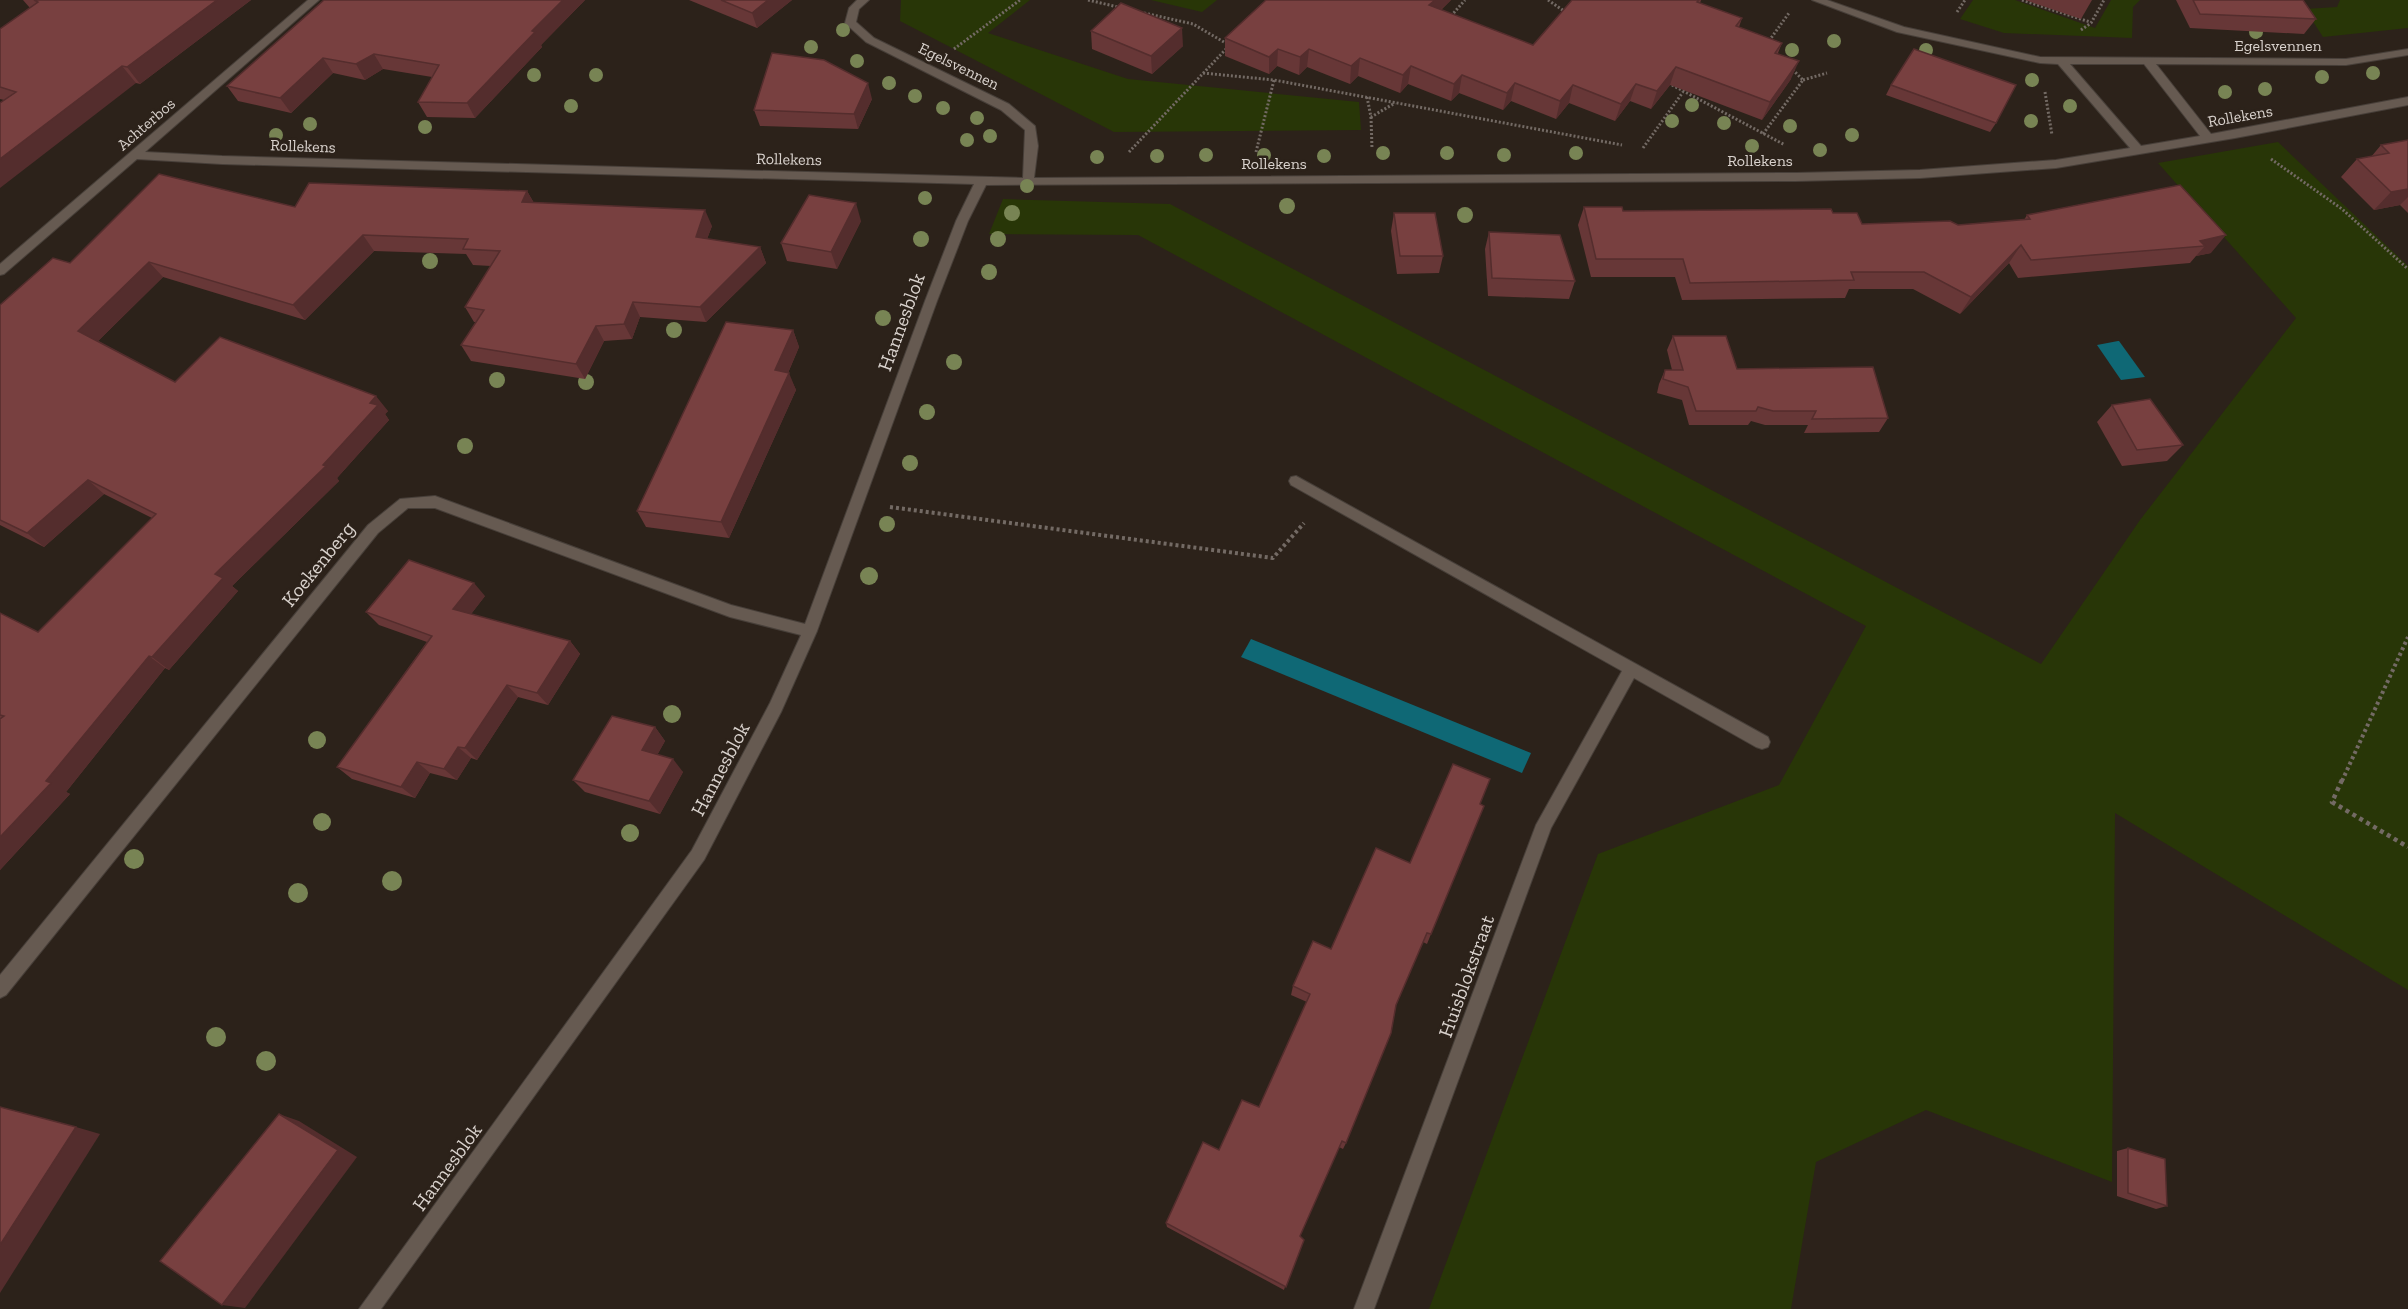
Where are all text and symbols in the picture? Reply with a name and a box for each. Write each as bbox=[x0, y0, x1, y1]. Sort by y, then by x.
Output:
street label: Egelsvennen bbox=[2234, 36, 2323, 55]
street label: Egelsvennen bbox=[916, 38, 1003, 94]
street label: Achterbos bbox=[113, 94, 179, 154]
street label: Rollekens bbox=[2206, 101, 2274, 131]
street label: Rollekens bbox=[270, 135, 336, 157]
street label: Rollekens bbox=[756, 149, 822, 169]
street label: Rollekens bbox=[1727, 151, 1793, 170]
street label: Rollekens bbox=[1241, 154, 1307, 173]
street label: Hannesblok bbox=[872, 269, 930, 374]
street label: Koekenberg bbox=[276, 517, 360, 611]
street label: Hannesblok bbox=[685, 718, 755, 820]
street label: Huisblokstraat bbox=[1433, 911, 1499, 1040]
street label: Hannesblok bbox=[407, 1118, 487, 1215]

